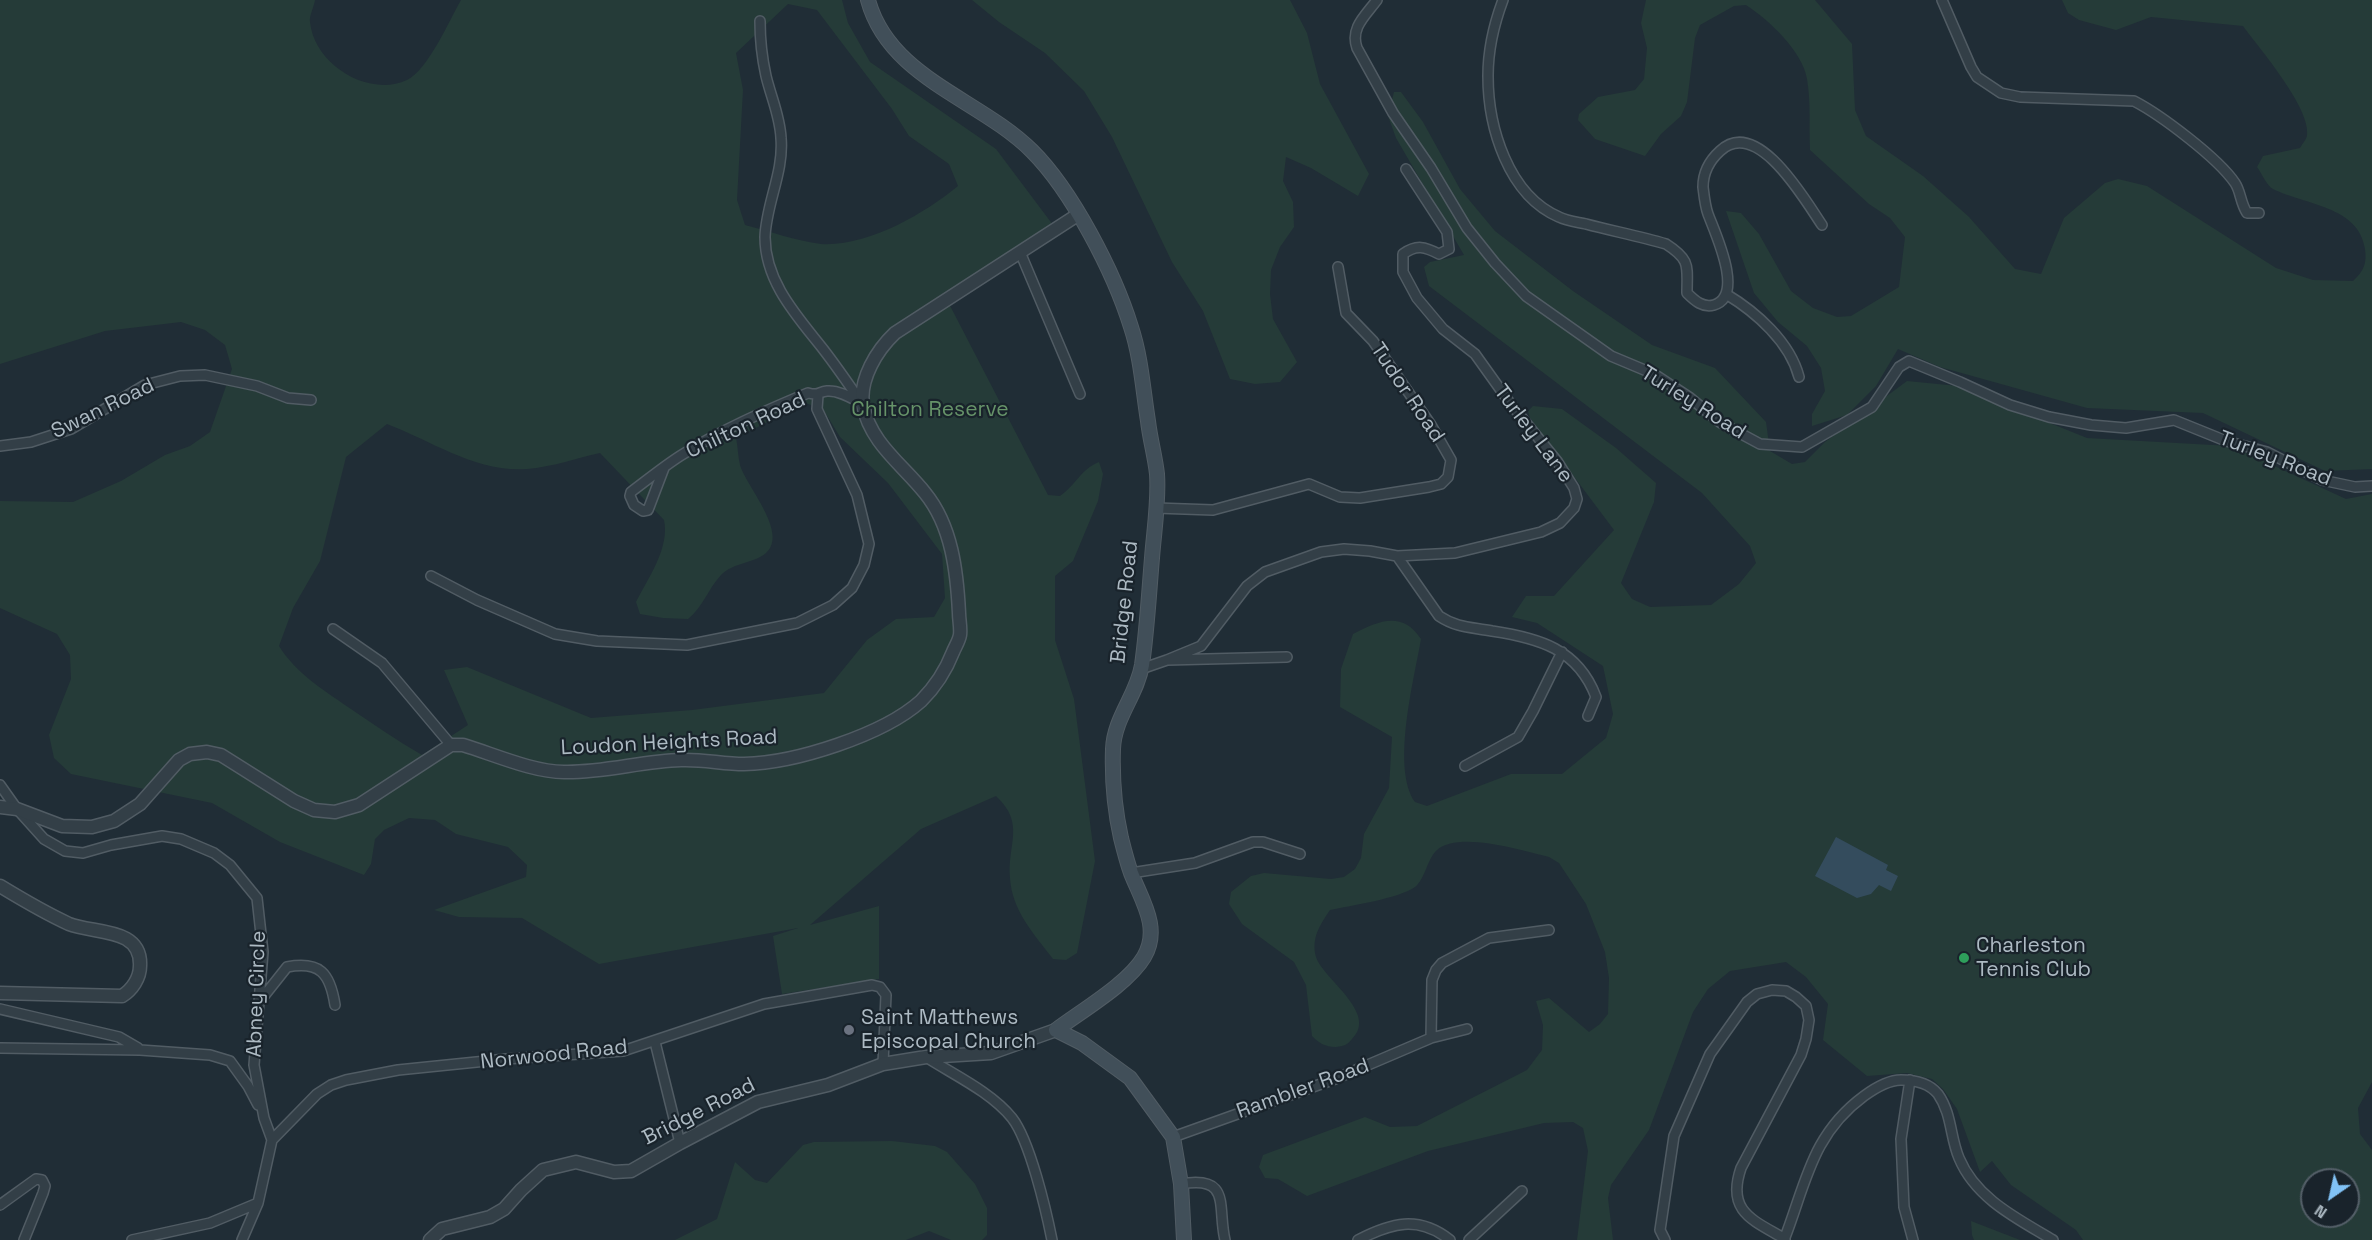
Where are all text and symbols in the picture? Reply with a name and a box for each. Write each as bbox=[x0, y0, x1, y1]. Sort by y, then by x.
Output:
street label: Tudor Road bbox=[1364, 338, 1450, 448]
street label: Turley Road bbox=[1636, 361, 1750, 445]
street label: Swan Road bbox=[47, 373, 159, 445]
street label: Turley Lane bbox=[1488, 380, 1578, 488]
street label: Chilton Road bbox=[682, 387, 810, 465]
park label: Chilton Reserve bbox=[851, 397, 1009, 423]
street label: Turley Road bbox=[2215, 426, 2335, 492]
street label: Bridge Road bbox=[1106, 539, 1144, 665]
street label: Loudon Heights Road bbox=[560, 725, 778, 761]
street label: Abney Circle bbox=[242, 930, 272, 1058]
place label: Charleston Tennis Club bbox=[1976, 933, 2091, 983]
marker: Charleston Tennis Club bbox=[1957, 951, 1971, 965]
place label: Saint Matthews Episcopal Church bbox=[861, 1005, 1036, 1055]
marker: Saint Matthews Episcopal Church bbox=[842, 1023, 856, 1037]
street label: Norwood Road bbox=[479, 1035, 629, 1075]
street label: Rambler Road bbox=[1233, 1053, 1373, 1125]
street label: Bridge Road bbox=[638, 1073, 760, 1151]
north arrow bbox=[2300, 1168, 2360, 1228]
text: N bbox=[2310, 1200, 2331, 1223]

